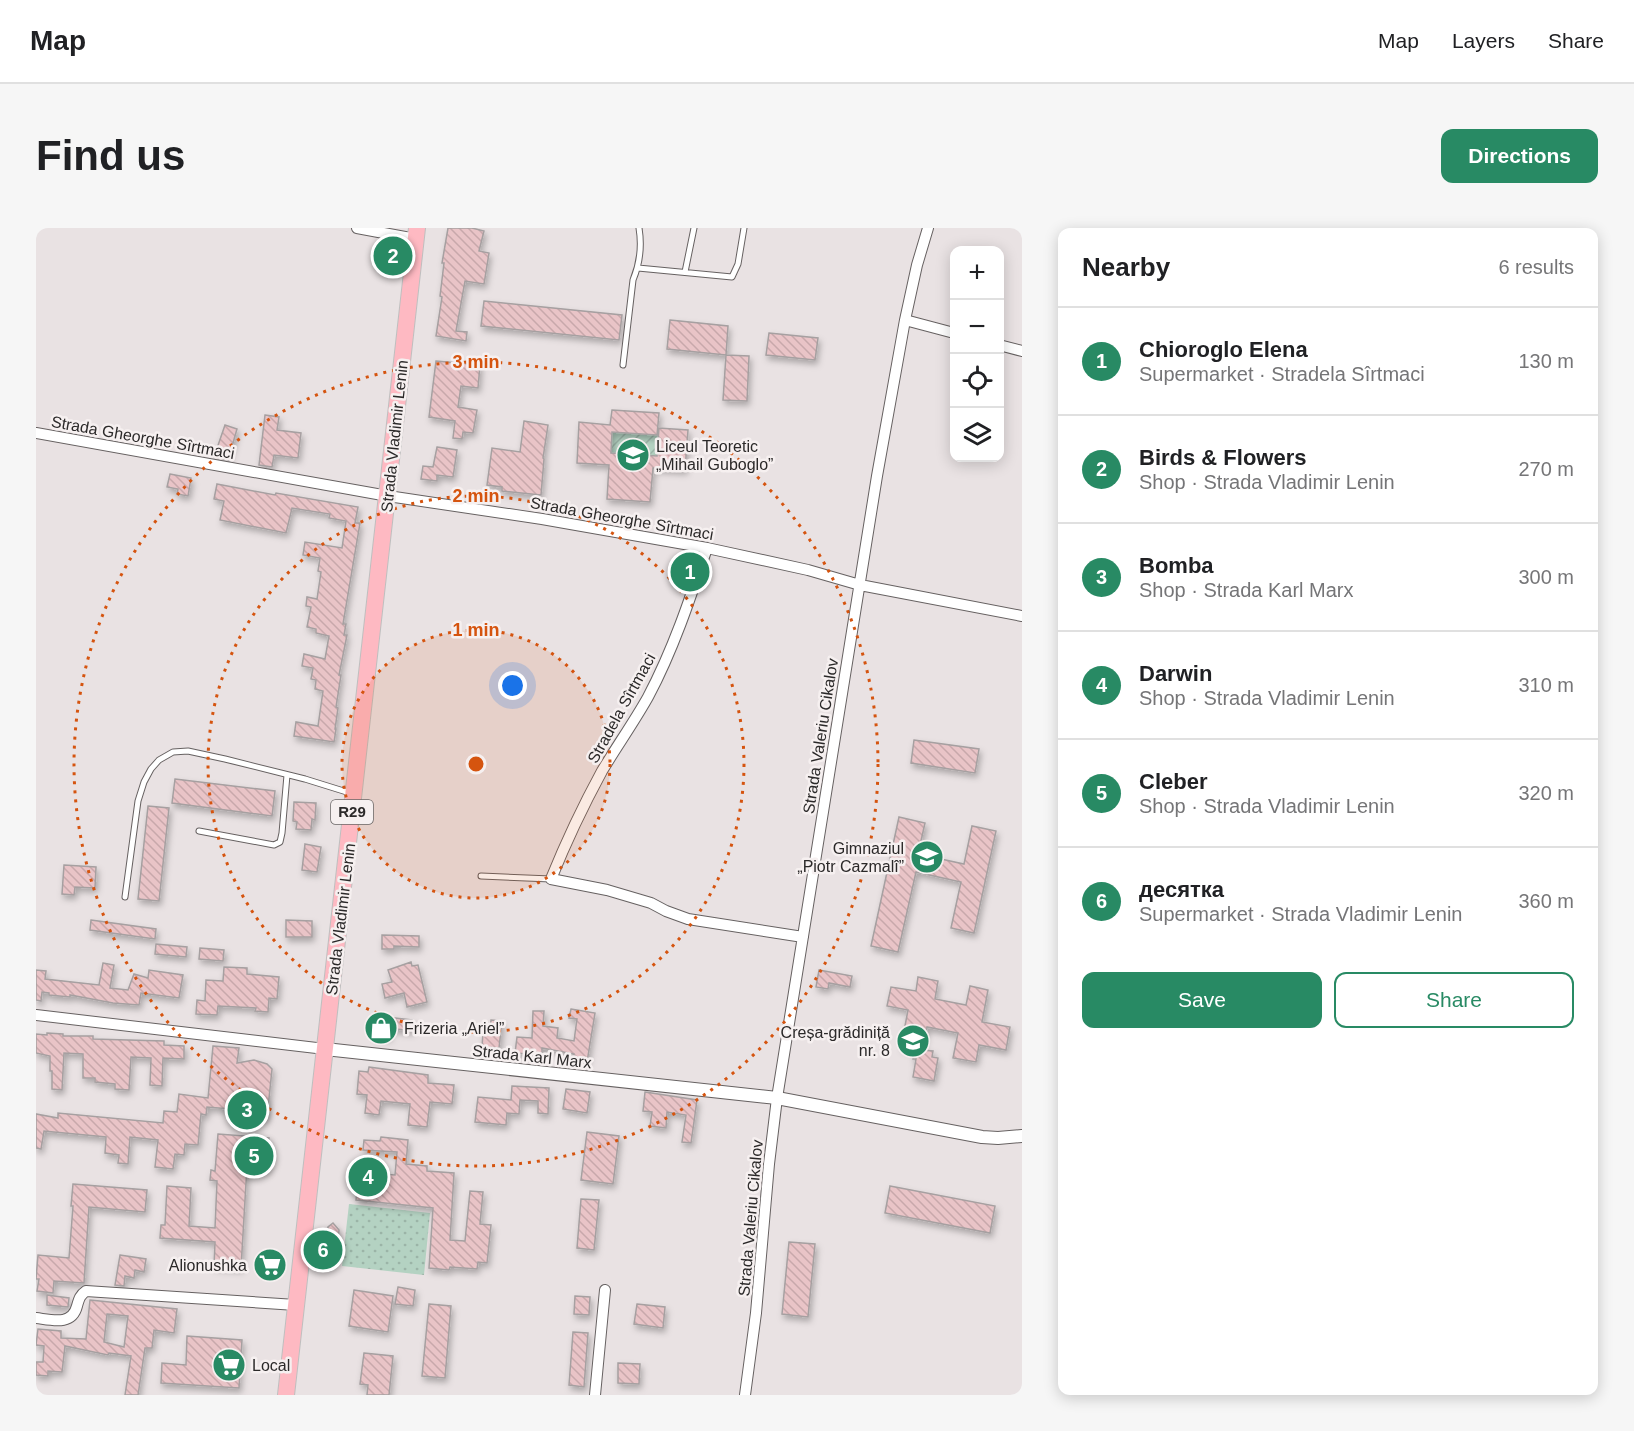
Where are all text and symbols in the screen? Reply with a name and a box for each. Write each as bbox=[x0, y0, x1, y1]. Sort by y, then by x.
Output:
text: Map bbox=[30, 25, 86, 56]
text: Map bbox=[1378, 29, 1419, 52]
text: Layers bbox=[1452, 29, 1515, 52]
text: Share bbox=[1548, 29, 1604, 52]
button: Directions bbox=[1441, 129, 1598, 183]
text: Find us bbox=[36, 132, 185, 179]
pin: 2 bbox=[374, 234, 412, 279]
map controls bbox=[950, 246, 1004, 462]
button: + bbox=[950, 246, 1004, 300]
text: Nearby bbox=[1082, 252, 1170, 282]
text: 6 results bbox=[1498, 256, 1574, 278]
button: − bbox=[950, 300, 1004, 354]
text: Chioroglo Elena bbox=[1139, 337, 1308, 362]
text: 1 bbox=[1096, 350, 1107, 372]
text: 130 m bbox=[1518, 350, 1574, 372]
text: 3 min bbox=[452, 352, 500, 372]
button: locate bbox=[950, 354, 1004, 408]
street label: Strada Vladimir Lenin bbox=[378, 359, 411, 513]
text: Supermarket · Stradela Sîrtmaci bbox=[1139, 363, 1425, 385]
button: layers bbox=[950, 408, 1004, 462]
street label: Strada Gheorghe Sîrtmaci bbox=[50, 413, 236, 462]
school or university icon: Liceul Teoretic „Mihail Guboglo” bbox=[615, 437, 651, 473]
place label: Liceul Teoretic „Mihail Guboglo” bbox=[656, 438, 773, 473]
text: Birds & Flowers bbox=[1139, 445, 1306, 470]
text: 2 bbox=[1096, 458, 1107, 480]
text: 270 m bbox=[1518, 458, 1574, 480]
text: Shop · Strada Vladimir Lenin bbox=[1139, 471, 1395, 493]
text: 2 min bbox=[452, 486, 500, 506]
street label: Strada Gheorghe Sîrtmaci bbox=[529, 494, 715, 543]
pin: 1 bbox=[670, 550, 710, 594]
text: Bomba bbox=[1139, 553, 1214, 578]
text: 3 bbox=[1096, 566, 1107, 588]
text: 300 m bbox=[1518, 566, 1574, 588]
text: Shop · Strada Karl Marx bbox=[1139, 579, 1354, 601]
text: 1 min bbox=[452, 620, 500, 640]
street label: Stradela Sîrtmaci bbox=[584, 650, 659, 766]
street label: Strada Valeriu Cikalov bbox=[800, 657, 841, 815]
text: Darwin bbox=[1139, 661, 1212, 686]
your location bbox=[498, 671, 527, 700]
text: 4 bbox=[1096, 674, 1107, 696]
text: 310 m bbox=[1518, 674, 1574, 696]
text: Shop · Strada Vladimir Lenin bbox=[1139, 687, 1395, 709]
centre of rings bbox=[466, 754, 486, 774]
text: Cleber bbox=[1139, 769, 1207, 794]
text: 5 bbox=[1096, 782, 1107, 804]
text: 320 m bbox=[1518, 782, 1574, 804]
text: Shop · Strada Vladimir Lenin bbox=[1139, 795, 1395, 817]
road number: R29 bbox=[331, 800, 373, 824]
school or university icon: Gimnaziul „Piotr Cazmalî” bbox=[909, 839, 945, 875]
place label: Gimnaziul „Piotr Cazmalî” bbox=[797, 840, 904, 875]
street label: Strada Vladimir Lenin bbox=[323, 842, 358, 996]
text: десятка bbox=[1139, 877, 1224, 902]
text: 6 bbox=[1096, 890, 1107, 912]
text: 360 m bbox=[1518, 890, 1574, 912]
text: Supermarket · Strada Vladimir Lenin bbox=[1139, 903, 1462, 925]
button: Save bbox=[1082, 972, 1322, 1028]
button: Share bbox=[1334, 972, 1574, 1028]
shop icon: Frizeria „Ariel” bbox=[363, 1010, 399, 1046]
place label: Frizeria „Ariel” bbox=[404, 1020, 504, 1037]
school or university icon: Creșa-grădiniță nr. 8 bbox=[895, 1023, 931, 1059]
place label: Creșa-grădiniță nr. 8 bbox=[781, 1024, 890, 1059]
street label: Strada Karl Marx bbox=[471, 1042, 593, 1071]
pin: 3 bbox=[228, 1088, 266, 1132]
pin: 5 bbox=[234, 1134, 274, 1178]
street label: Strada Valeriu Cikalov bbox=[735, 1139, 766, 1297]
pin: 4 bbox=[348, 1154, 388, 1200]
pin: 6 bbox=[304, 1228, 342, 1272]
supermarket icon: Alionushka bbox=[252, 1247, 288, 1283]
place label: Alionushka bbox=[169, 1257, 247, 1274]
supermarket icon: Local bbox=[211, 1347, 247, 1383]
place label: Local bbox=[252, 1357, 290, 1374]

